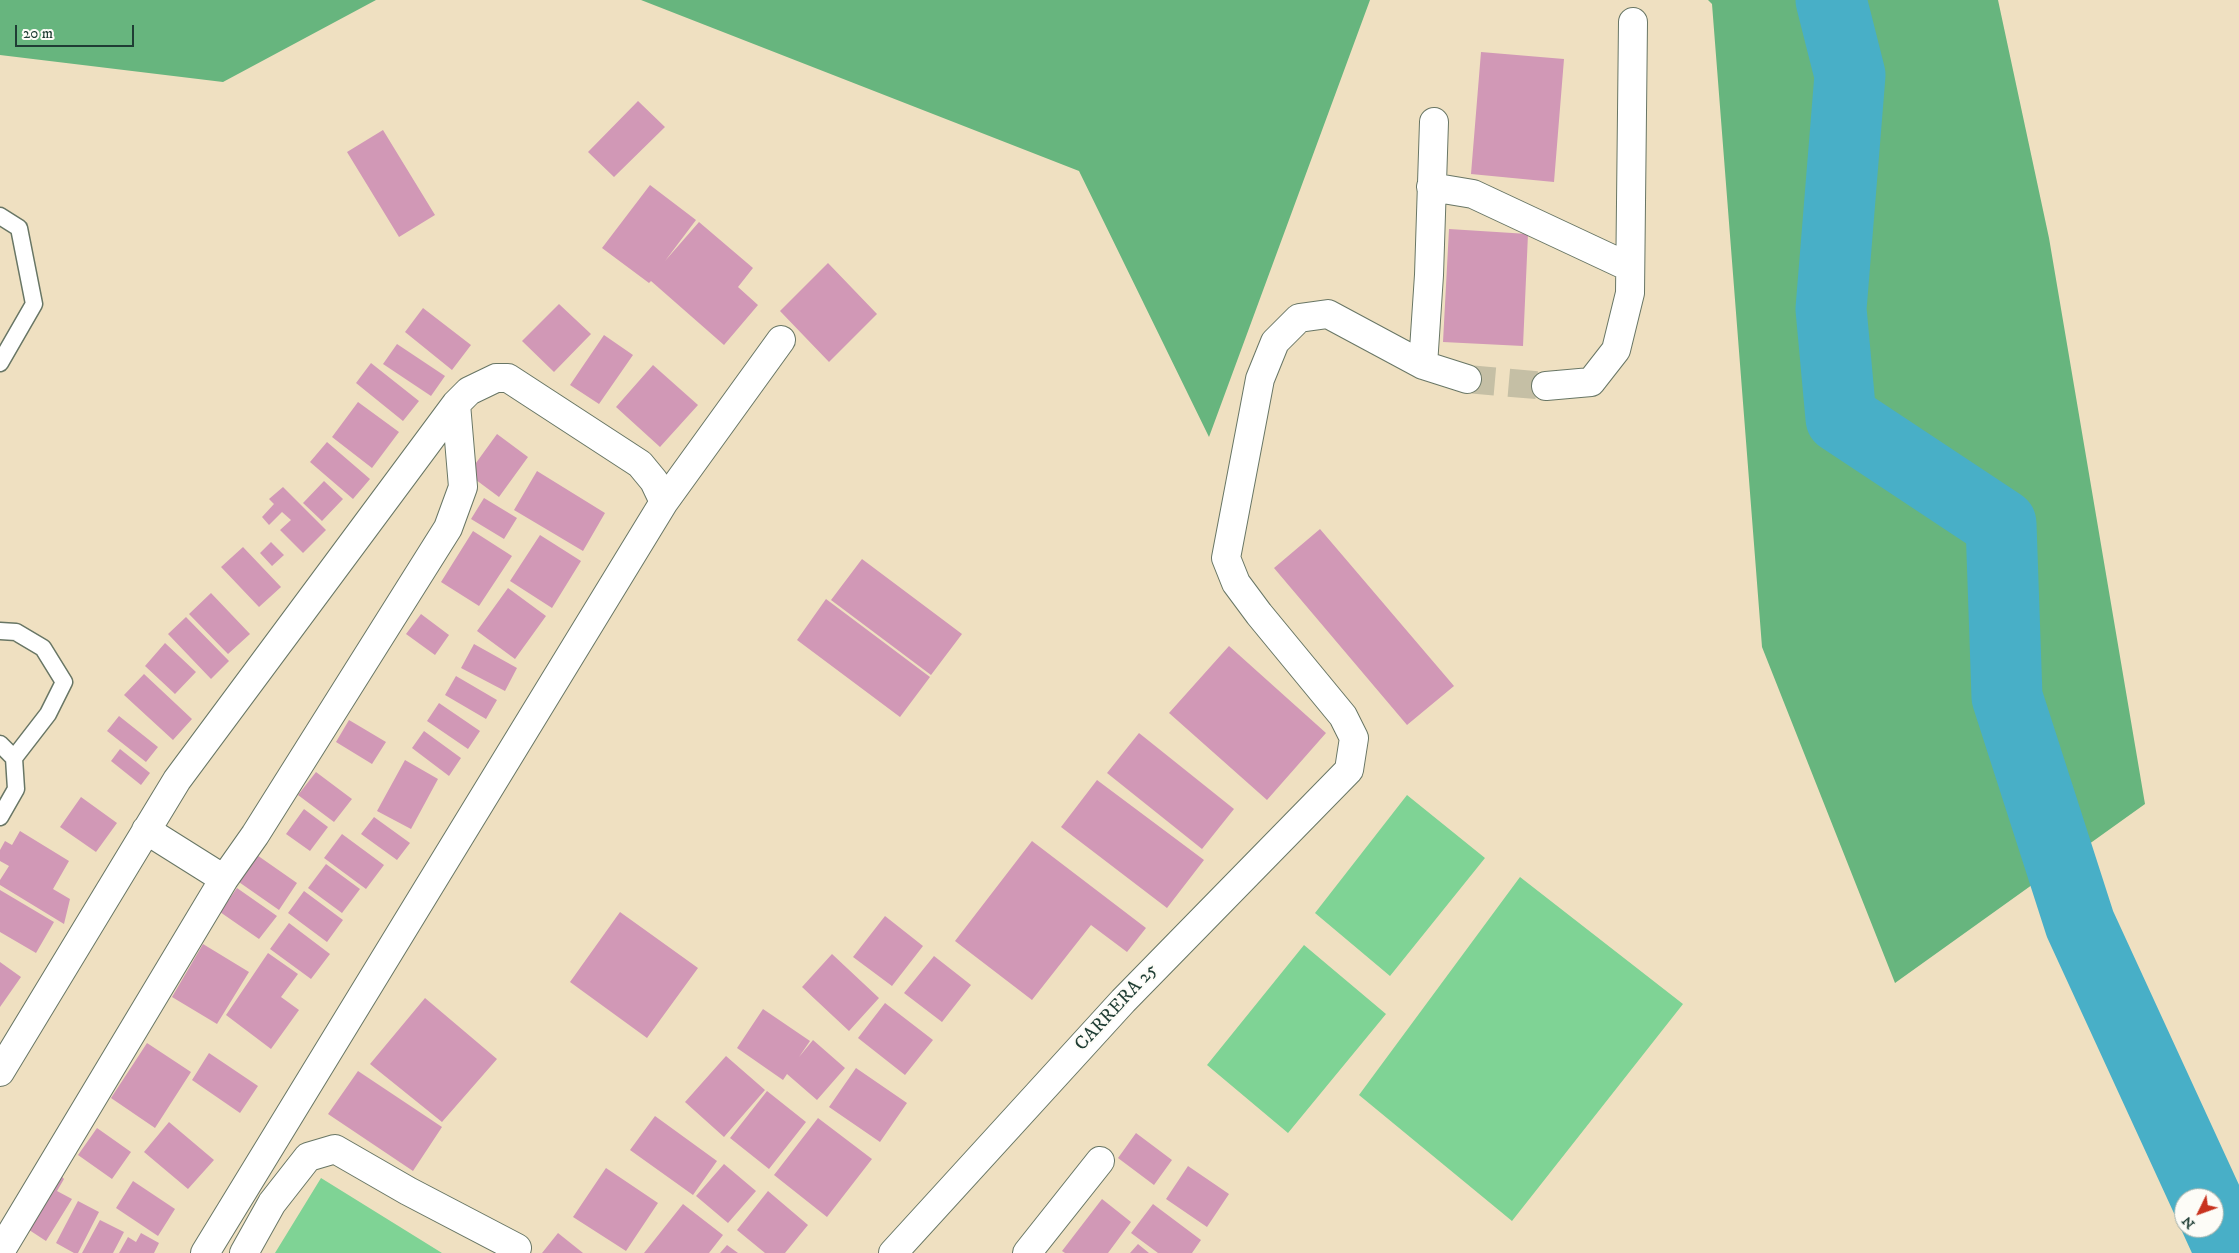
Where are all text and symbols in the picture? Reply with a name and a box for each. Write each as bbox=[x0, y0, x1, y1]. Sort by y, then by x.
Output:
scale bar bbox=[18, 15, 136, 47]
text: 20 m bbox=[23, 24, 53, 43]
street label: CARRERA 25 bbox=[1071, 960, 1163, 1056]
north arrow bbox=[2174, 1188, 2224, 1238]
text: N bbox=[2178, 1212, 2199, 1233]

